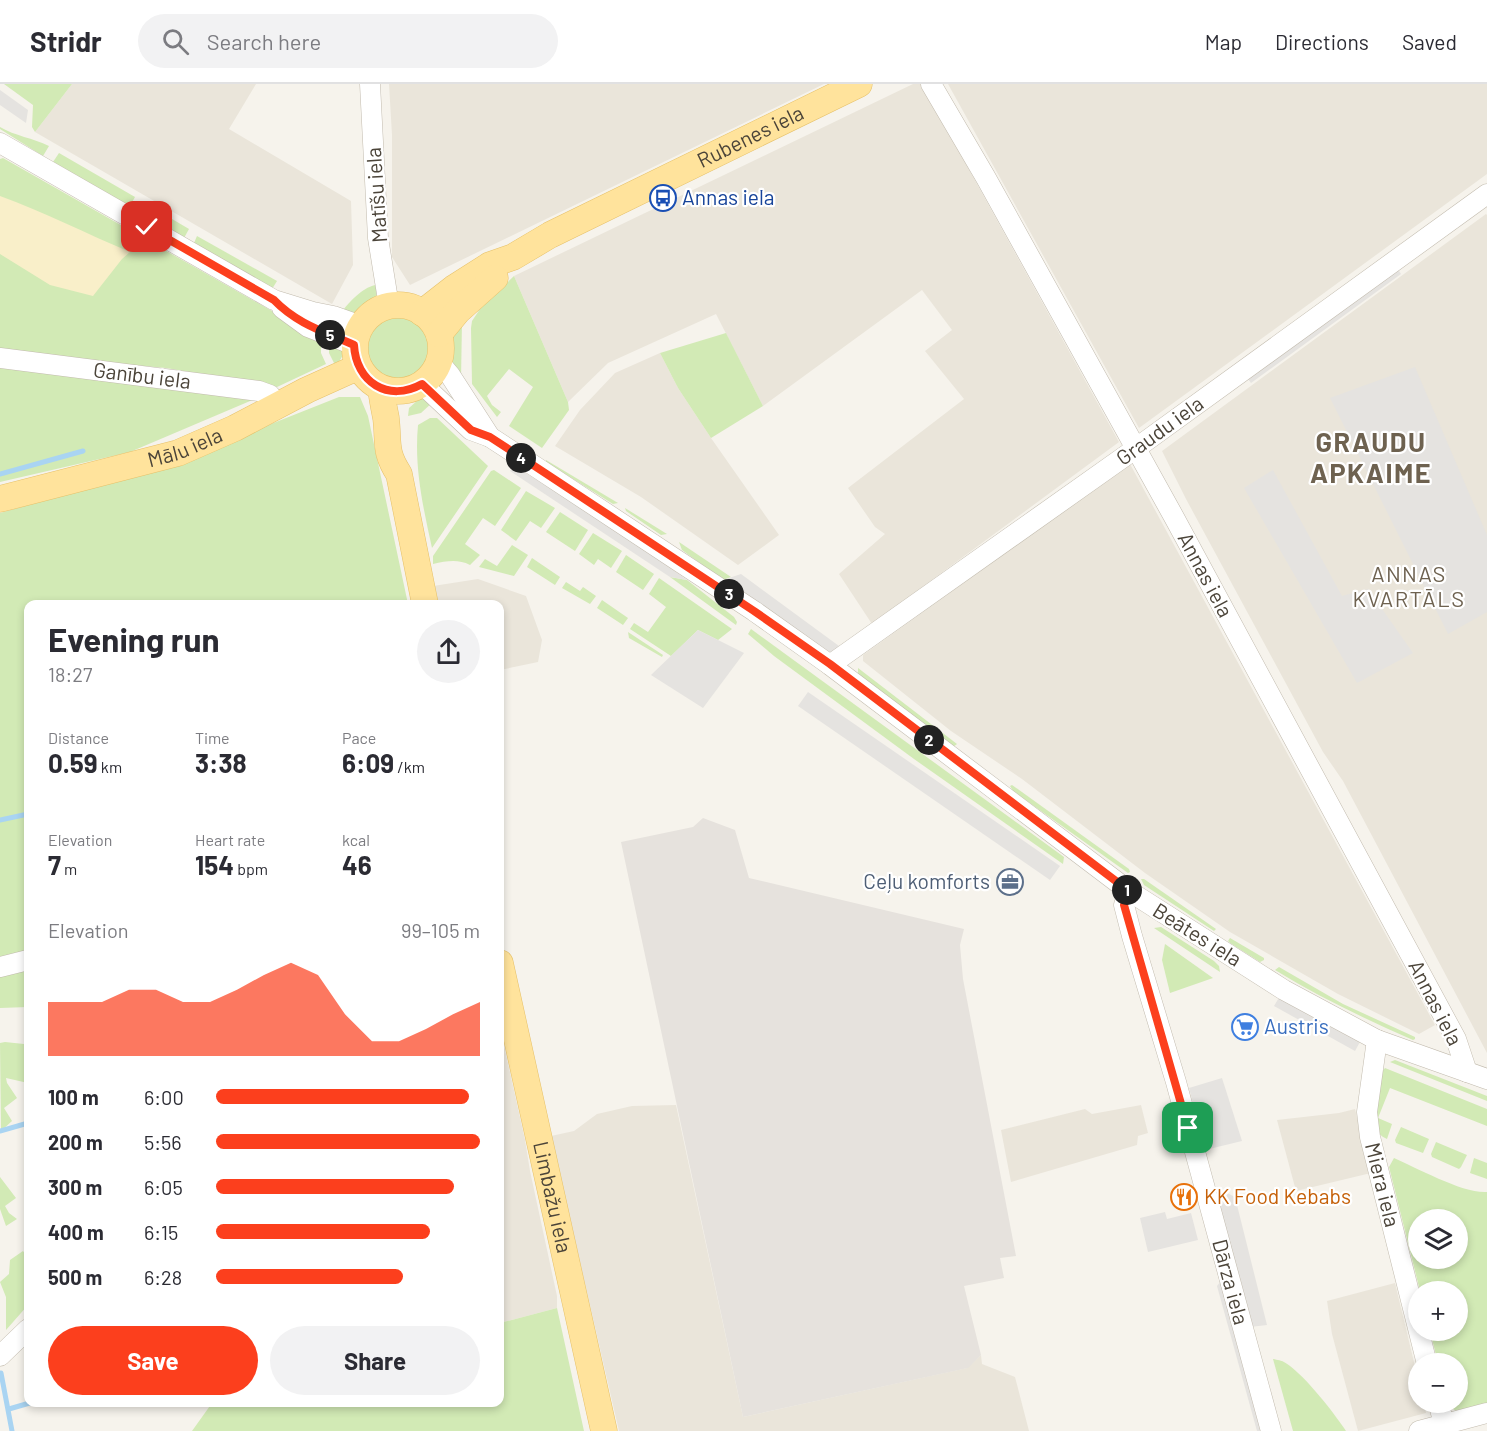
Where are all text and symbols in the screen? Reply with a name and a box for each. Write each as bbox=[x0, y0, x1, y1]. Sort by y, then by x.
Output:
search box bbox=[138, 14, 558, 68]
text: Stridr bbox=[30, 24, 102, 58]
icon: search bbox=[159, 25, 192, 58]
text: Search here bbox=[207, 28, 321, 54]
text: Map bbox=[1205, 29, 1242, 54]
text: Directions bbox=[1275, 29, 1369, 54]
text: Saved bbox=[1402, 29, 1457, 54]
street label: Rubenes iela bbox=[693, 99, 807, 172]
street label: Matīšu iela bbox=[360, 147, 391, 244]
bus stop icon: Annas iela bbox=[648, 183, 678, 213]
place label: Annas iela bbox=[682, 184, 775, 209]
pin bbox=[121, 201, 172, 252]
icon: check bbox=[130, 210, 163, 243]
pin: 5 bbox=[315, 320, 345, 350]
text: 5 bbox=[326, 325, 334, 344]
street label: Ganību iela bbox=[92, 356, 192, 393]
street label: Graudu iela bbox=[1111, 390, 1208, 470]
street label: Mālu iela bbox=[145, 421, 226, 471]
district label: GRAUDU APKAIME bbox=[1310, 425, 1432, 488]
pin: 4 bbox=[506, 443, 536, 473]
text: 4 bbox=[516, 448, 526, 467]
street label: Annas iela bbox=[1174, 528, 1239, 621]
district label: ANNAS KVARTĀLS bbox=[1352, 560, 1466, 611]
pin: 3 bbox=[714, 579, 744, 609]
text: 3 bbox=[725, 584, 733, 603]
text: Evening run bbox=[48, 619, 220, 659]
button: share bbox=[417, 620, 480, 683]
text: 18:27 bbox=[48, 662, 92, 686]
pin: 2 bbox=[914, 725, 944, 755]
text: Distance bbox=[48, 728, 109, 747]
text: Time bbox=[195, 728, 230, 747]
text: Pace bbox=[342, 728, 376, 747]
text: 2 bbox=[925, 730, 933, 749]
text: 0.59 bbox=[48, 747, 98, 778]
text: 3:38 bbox=[195, 747, 247, 778]
text: 6:09 bbox=[342, 747, 394, 778]
text: km bbox=[98, 757, 122, 776]
text: /km bbox=[394, 757, 425, 776]
text: Elevation bbox=[48, 830, 112, 849]
text: Heart rate bbox=[195, 830, 265, 849]
text: kcal bbox=[342, 830, 370, 849]
text: 7 bbox=[48, 849, 61, 880]
text: 154 bbox=[195, 849, 234, 880]
text: 46 bbox=[342, 849, 372, 880]
text: m bbox=[61, 859, 77, 878]
text: bpm bbox=[234, 859, 268, 878]
office icon: Ceļu komforts bbox=[995, 867, 1025, 897]
place label: Ceļu komforts bbox=[863, 868, 990, 893]
pin: 1 bbox=[1112, 875, 1142, 905]
text: 1 bbox=[1124, 880, 1130, 899]
street label: Beātes iela bbox=[1149, 897, 1247, 971]
text: Elevation bbox=[48, 918, 129, 942]
text: 99–105 m bbox=[401, 918, 480, 942]
street label: Annas iela bbox=[1404, 955, 1468, 1049]
supermarket icon: Austris bbox=[1230, 1012, 1260, 1042]
place label: Austris bbox=[1264, 1013, 1329, 1038]
text: 100 m bbox=[48, 1085, 99, 1109]
text: 6:00 bbox=[144, 1085, 184, 1109]
pin bbox=[1162, 1102, 1213, 1153]
icon: arrive bbox=[1171, 1111, 1204, 1144]
text: 200 m bbox=[48, 1130, 103, 1154]
text: 5:56 bbox=[144, 1130, 182, 1154]
street label: Limbažu iela bbox=[529, 1139, 578, 1255]
street label: Miera iela bbox=[1361, 1140, 1406, 1229]
text: 300 m bbox=[48, 1175, 102, 1199]
text: 6:05 bbox=[144, 1175, 183, 1199]
restaurant icon: KK Food Kebabs bbox=[1169, 1182, 1199, 1212]
place label: KK Food Kebabs bbox=[1204, 1183, 1351, 1208]
map controls bbox=[1408, 1209, 1468, 1413]
button: layers bbox=[1408, 1209, 1468, 1269]
text: 400 m bbox=[48, 1220, 104, 1244]
text: 6:15 bbox=[144, 1220, 178, 1244]
street label: Dārza iela bbox=[1208, 1236, 1255, 1327]
text: 500 m bbox=[48, 1265, 102, 1289]
text: 6:28 bbox=[144, 1265, 182, 1289]
button: + bbox=[1408, 1281, 1468, 1341]
button: Save bbox=[48, 1326, 258, 1395]
button: Share bbox=[270, 1326, 480, 1395]
button: − bbox=[1408, 1353, 1468, 1413]

